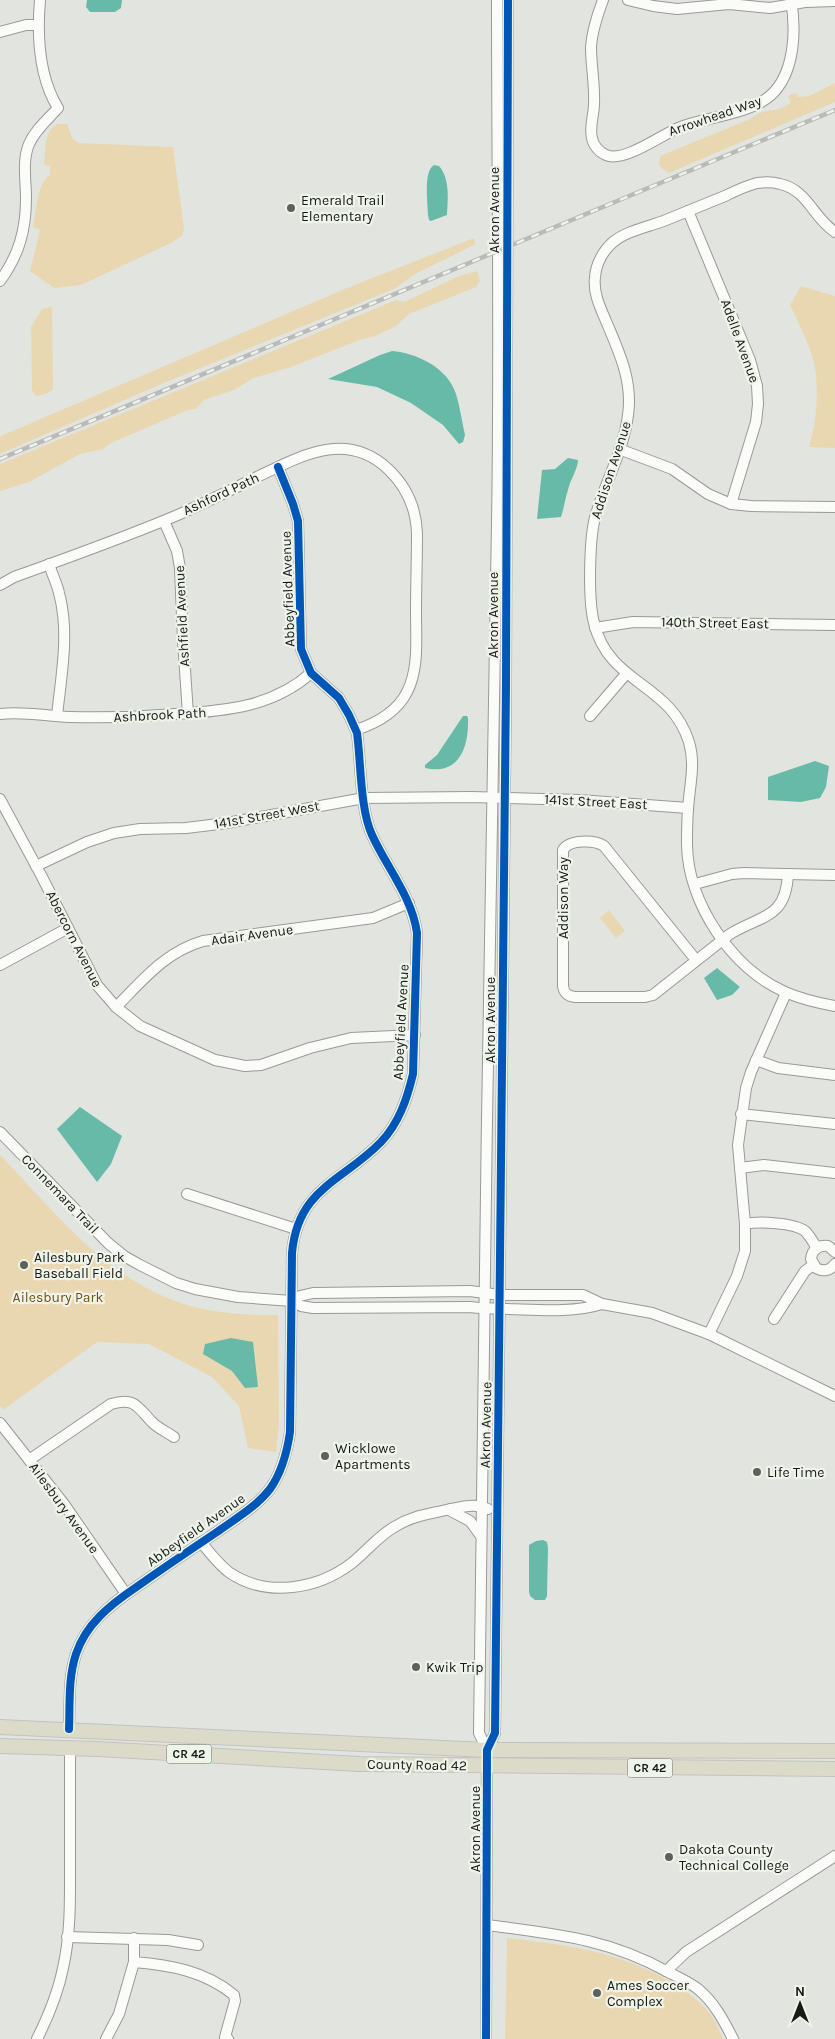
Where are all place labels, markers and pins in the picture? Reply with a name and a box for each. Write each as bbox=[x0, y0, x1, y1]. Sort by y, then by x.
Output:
place label: Emerald Trail Elementary bbox=[301, 192, 384, 225]
marker: Emerald Trail Elementary bbox=[285, 202, 297, 214]
place label: Ailesbury Park Baseball Field bbox=[34, 1249, 125, 1282]
marker: Ailesbury Park Baseball Field bbox=[18, 1259, 30, 1271]
place label: Wicklowe Apartments bbox=[335, 1440, 411, 1473]
marker: Wicklowe Apartments bbox=[319, 1450, 331, 1462]
place label: Life Time bbox=[767, 1464, 825, 1481]
marker: Life Time bbox=[751, 1466, 763, 1478]
place label: Kwik Trip bbox=[426, 1659, 483, 1676]
marker: Kwik Trip bbox=[410, 1661, 422, 1673]
place label: Dakota County Technical College bbox=[679, 1841, 789, 1874]
marker: Dakota County Technical College bbox=[663, 1851, 675, 1863]
place label: Ames Soccer Complex bbox=[607, 1977, 690, 2010]
marker: Ames Soccer Complex bbox=[591, 1987, 603, 1999]

